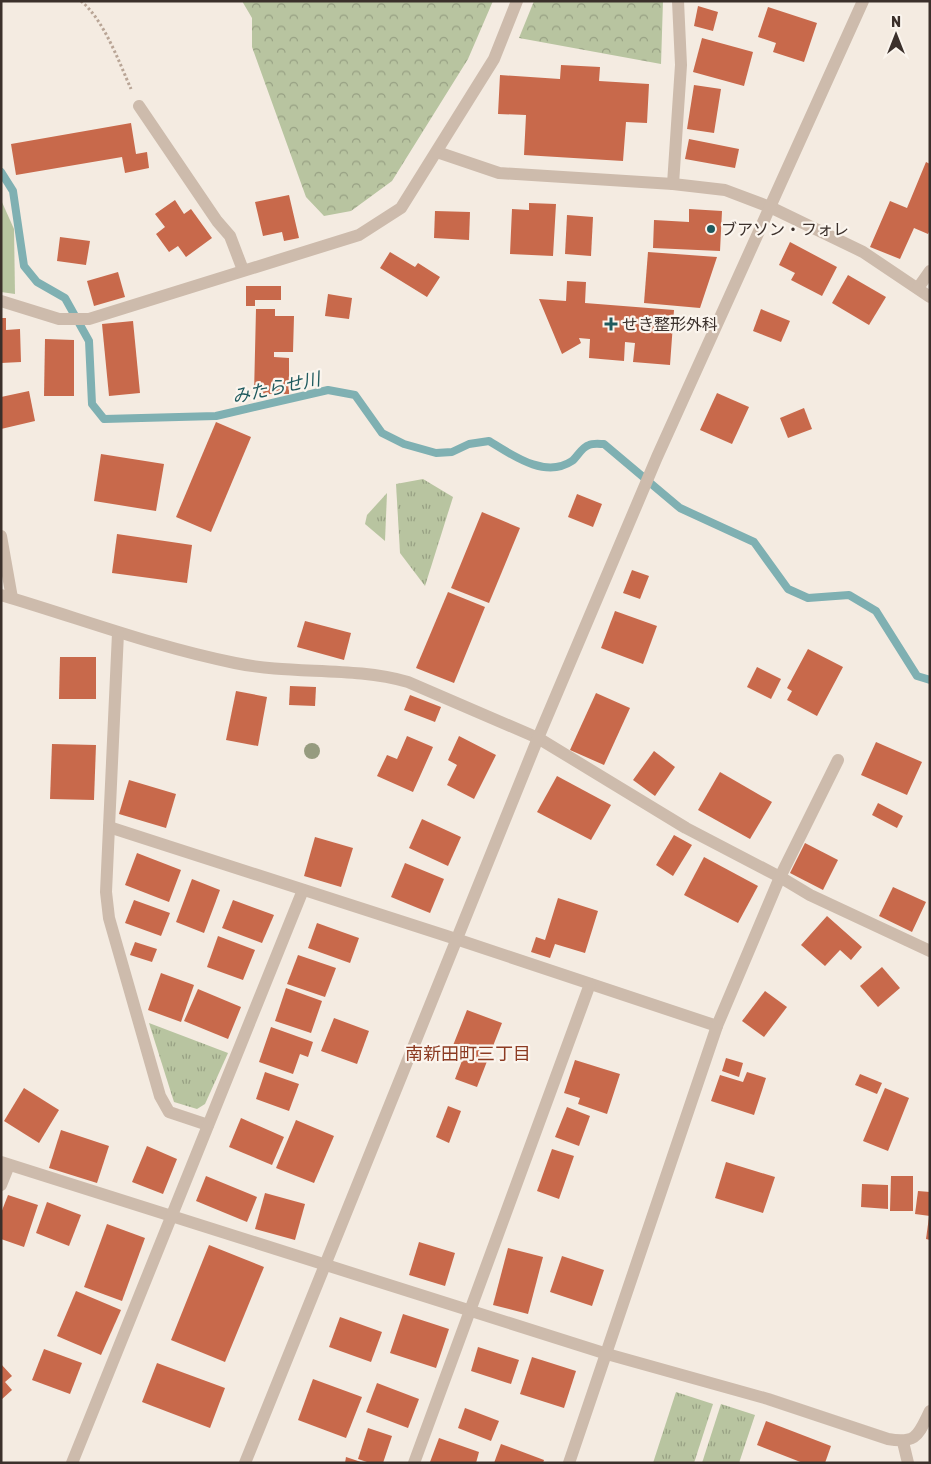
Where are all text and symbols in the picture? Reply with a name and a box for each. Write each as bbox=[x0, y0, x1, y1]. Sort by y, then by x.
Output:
north arrow bbox=[871, 10, 921, 60]
text: N bbox=[891, 14, 901, 31]
place label: ブアソン・フォレ bbox=[721, 220, 849, 239]
marker: ブアソン・フォレ bbox=[705, 223, 717, 235]
place label: せき整形外科 bbox=[622, 315, 718, 334]
marker: せき整形外科 bbox=[604, 317, 618, 331]
water label: みたらせ川 bbox=[230, 368, 324, 408]
district label: 南新田町三丁目 bbox=[405, 1043, 531, 1065]

